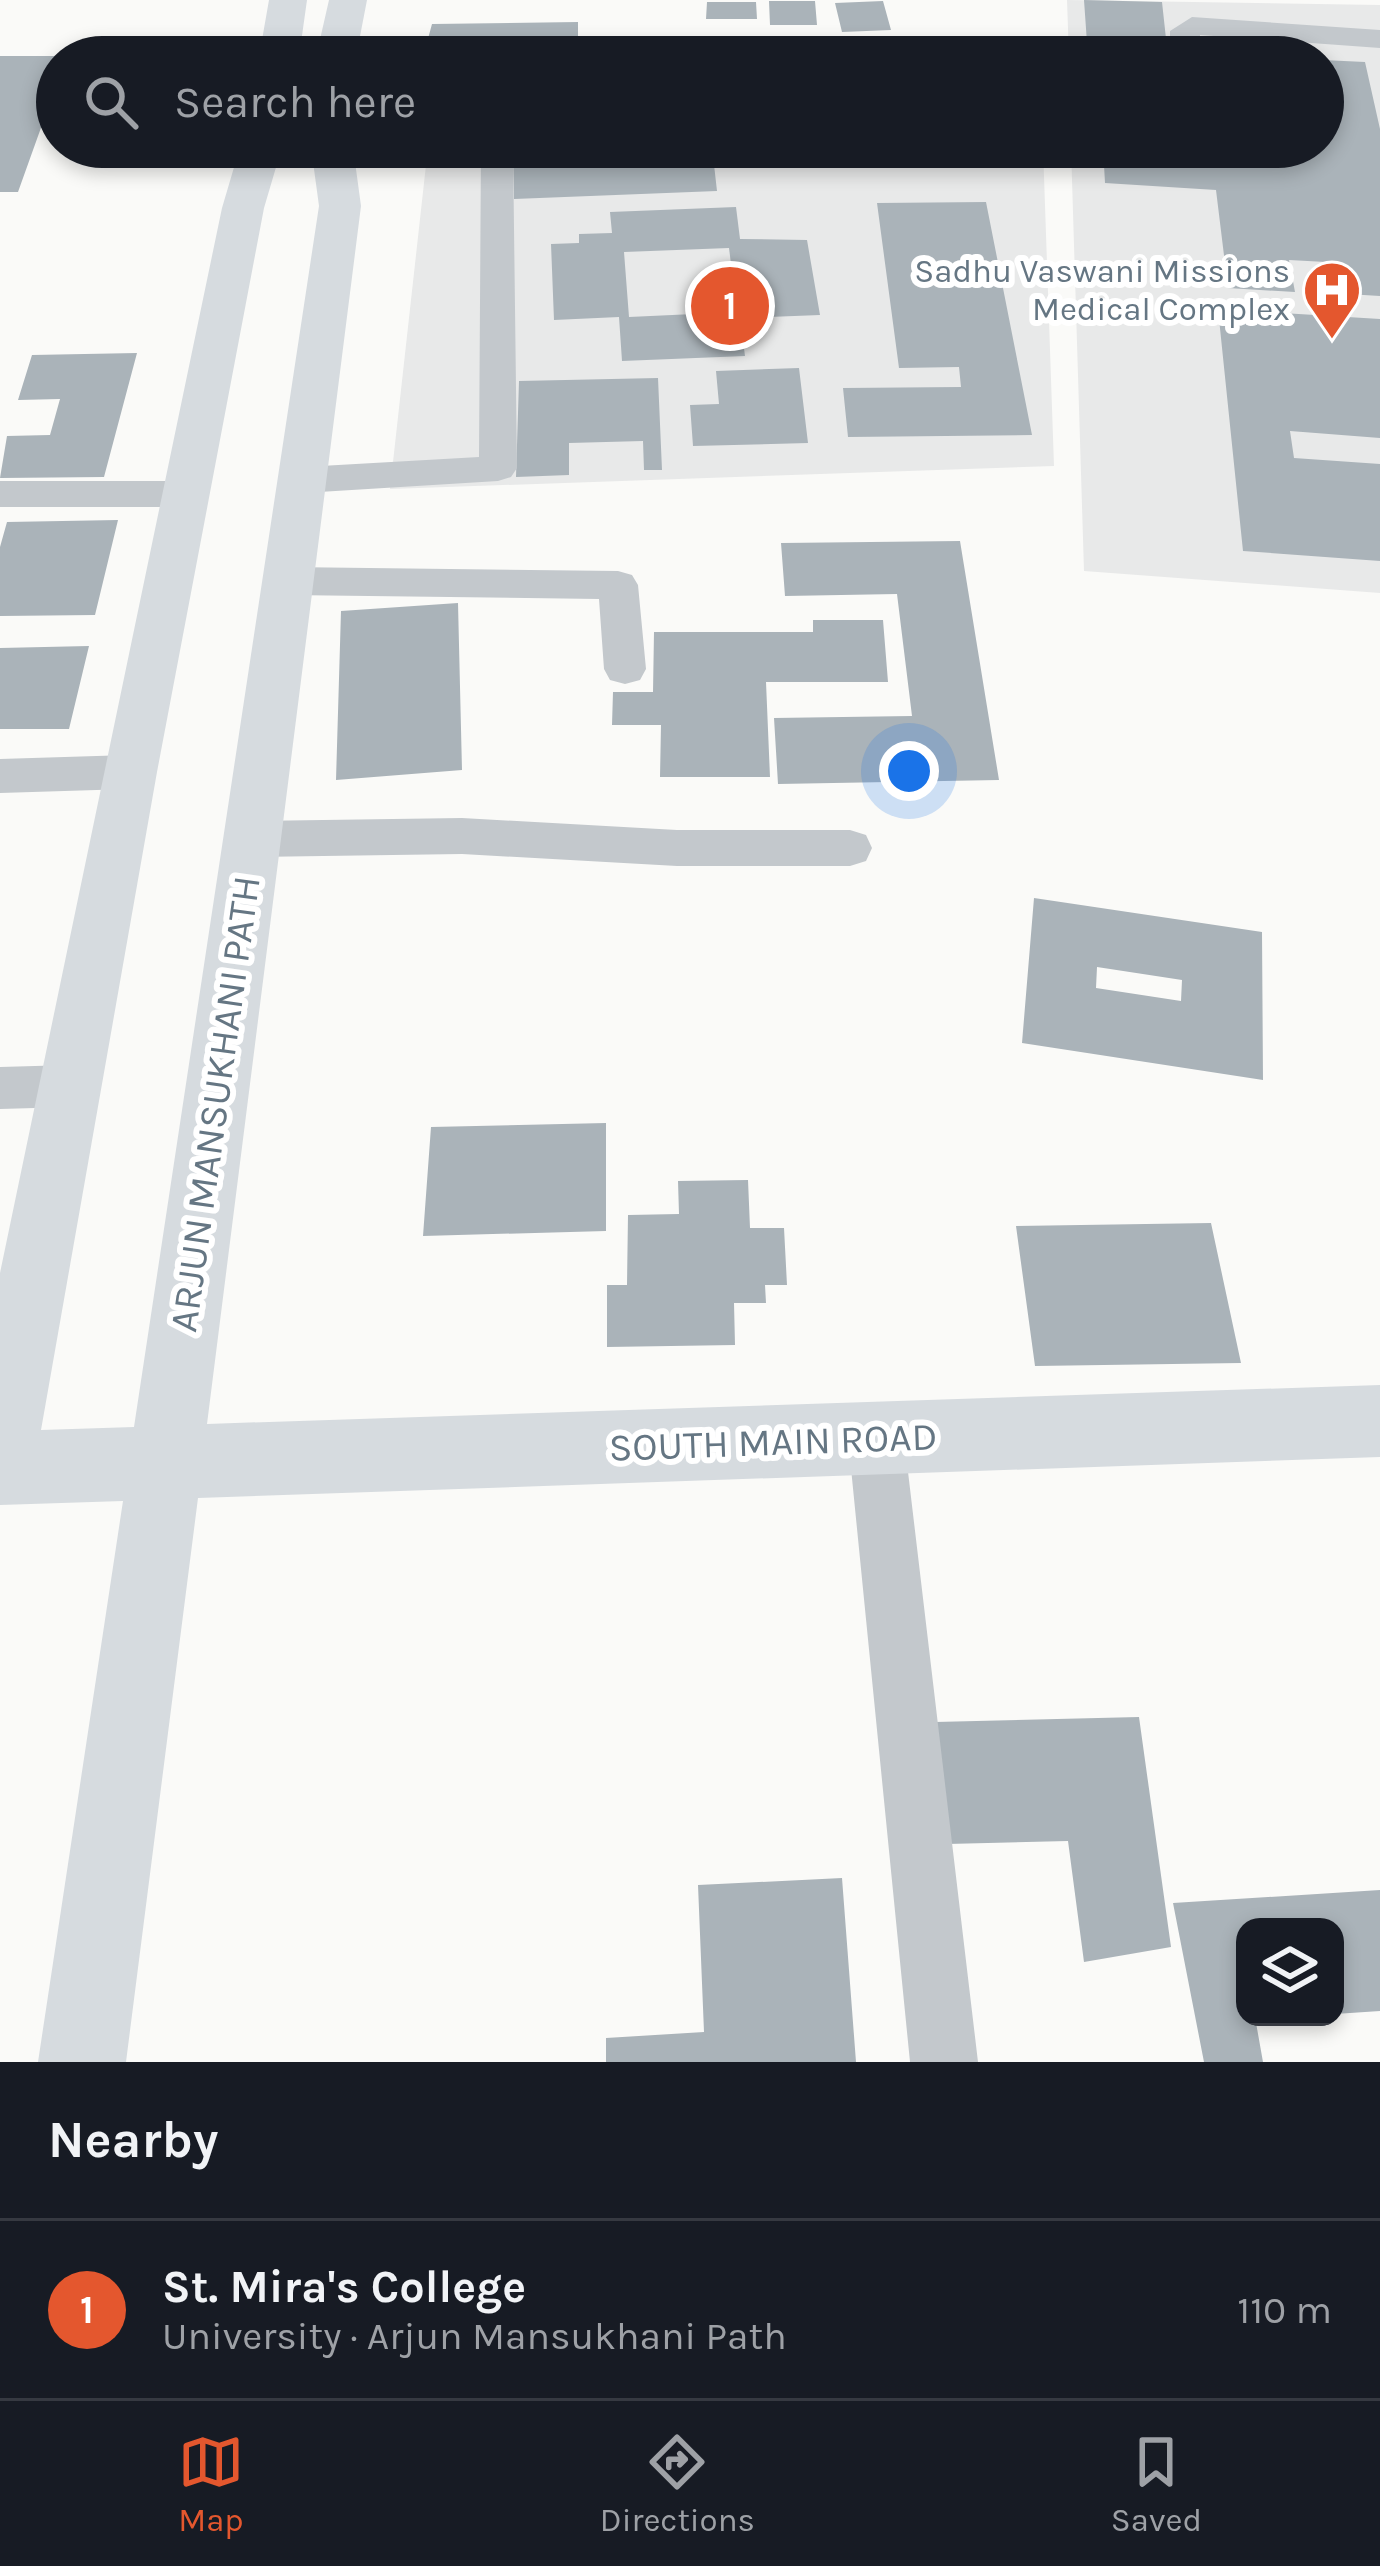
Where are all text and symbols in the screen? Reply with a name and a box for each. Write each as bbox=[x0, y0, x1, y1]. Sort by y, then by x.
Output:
search box bbox=[36, 36, 1344, 168]
icon: search bbox=[78, 69, 144, 135]
text: Search here bbox=[174, 76, 416, 128]
place label: Sadhu Vaswani Missions Medical Complex bbox=[914, 252, 1290, 328]
hospital icon: Sadhu Vaswani Missions Medical Complex bbox=[1301, 259, 1363, 341]
pin: 1 bbox=[691, 261, 769, 351]
your location bbox=[879, 741, 939, 801]
street label: ARJUN MANSUKHANI PATH bbox=[160, 873, 270, 1335]
street label: SOUTH MAIN ROAD bbox=[608, 1413, 938, 1471]
map controls bbox=[1236, 1918, 1344, 2026]
button: layers bbox=[1236, 1918, 1344, 2026]
text: Nearby bbox=[48, 2110, 218, 2170]
text: St. Mira's College bbox=[162, 2261, 526, 2313]
text: 1 bbox=[80, 2287, 94, 2333]
text: 110 m bbox=[1237, 2287, 1332, 2333]
text: University · Arjun Mansukhani Path bbox=[162, 2313, 787, 2359]
tab: Map bbox=[178, 2429, 244, 2539]
tab: Directions bbox=[600, 2429, 755, 2539]
tab: Saved bbox=[1111, 2429, 1202, 2539]

